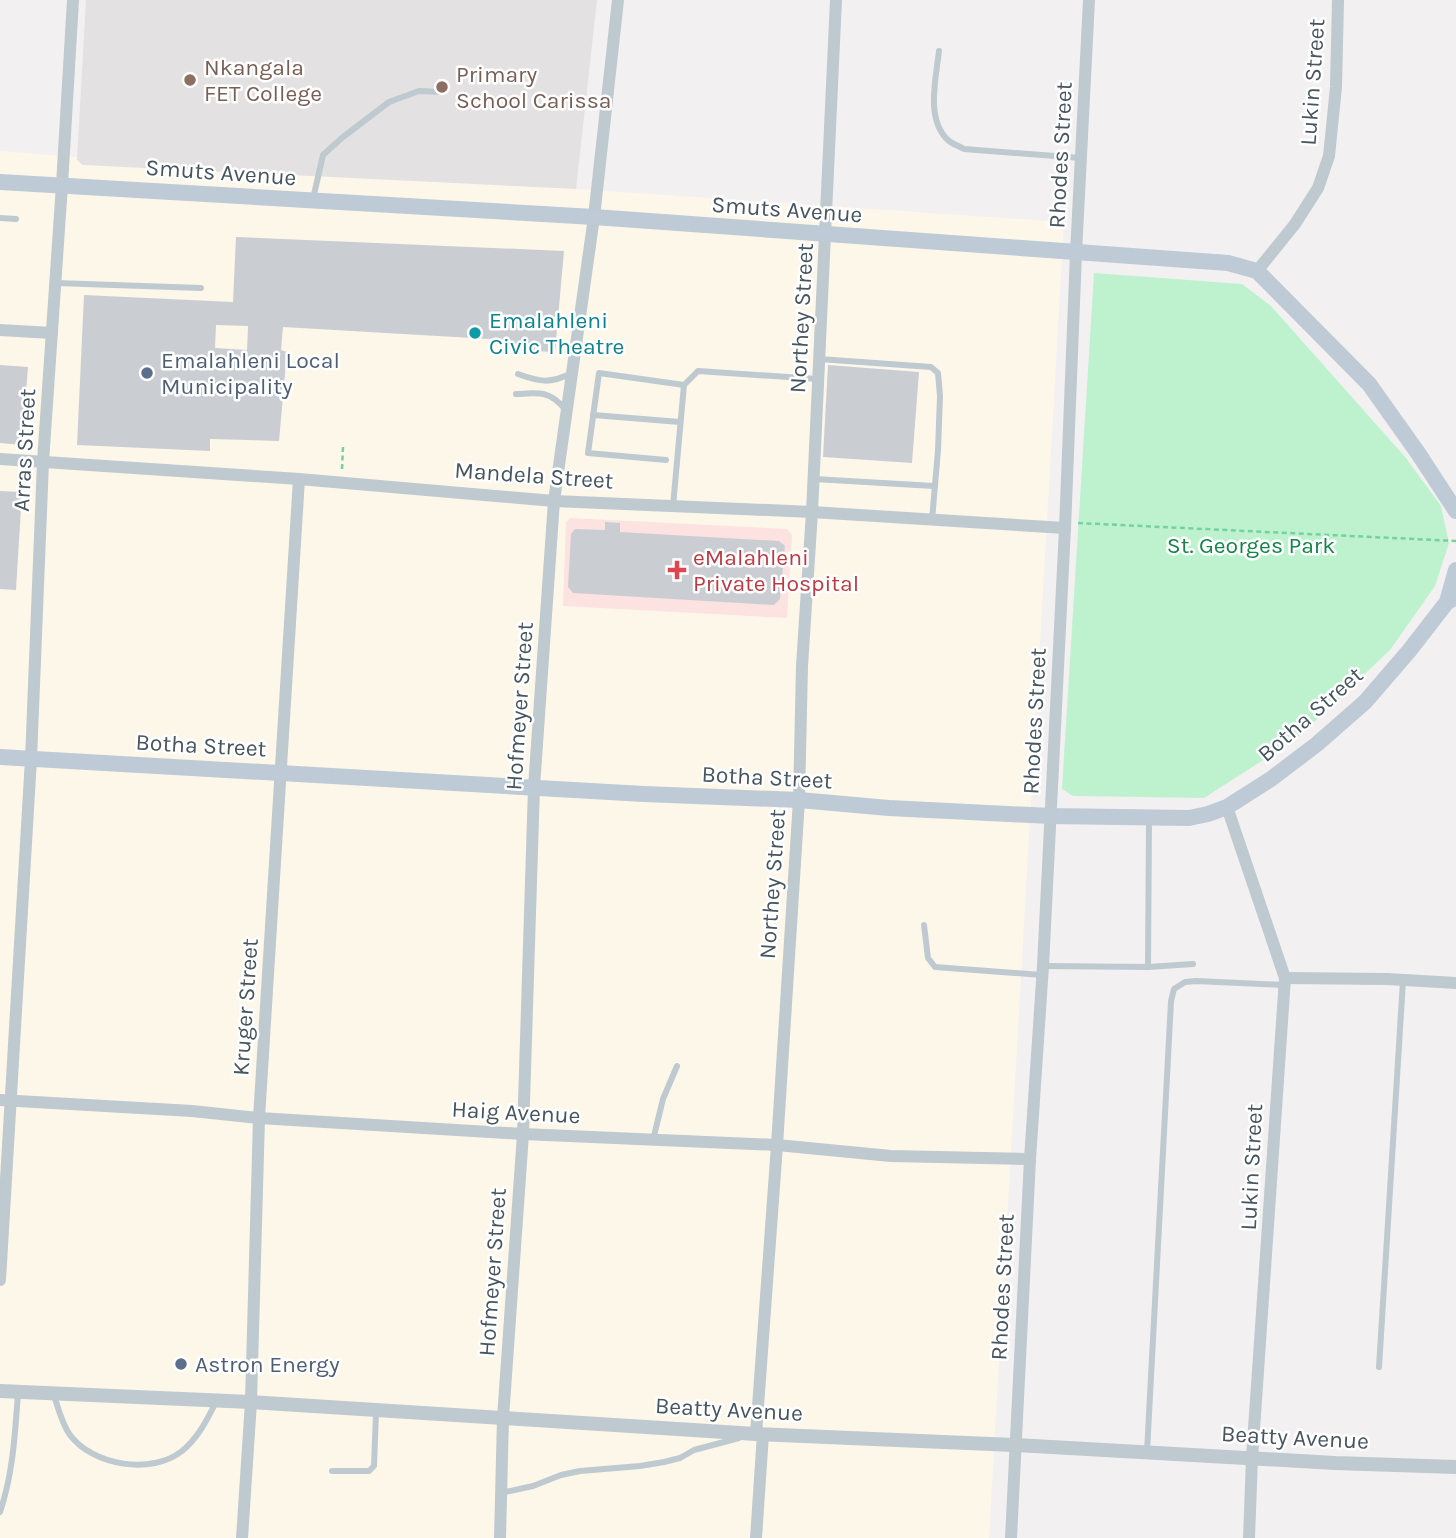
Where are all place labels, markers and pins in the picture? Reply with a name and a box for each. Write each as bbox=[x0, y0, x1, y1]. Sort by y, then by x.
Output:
place label: Nkangala FET College bbox=[204, 54, 322, 107]
place label: Primary School Carissa bbox=[456, 61, 611, 114]
marker: Nkangala FET College bbox=[182, 72, 198, 88]
marker: Primary School Carissa bbox=[434, 79, 450, 95]
place label: Emalahleni Civic Theatre bbox=[489, 307, 624, 360]
marker: Emalahleni Civic Theatre bbox=[467, 325, 483, 341]
place label: Emalahleni Local Municipality bbox=[161, 347, 340, 400]
marker: Emalahleni Local Municipality bbox=[139, 365, 155, 381]
place label: eMalahleni Private Hospital bbox=[693, 544, 859, 597]
marker: eMalahleni Private Hospital bbox=[667, 560, 687, 580]
place label: Astron Energy bbox=[195, 1351, 340, 1378]
marker: Astron Energy bbox=[173, 1356, 189, 1372]

